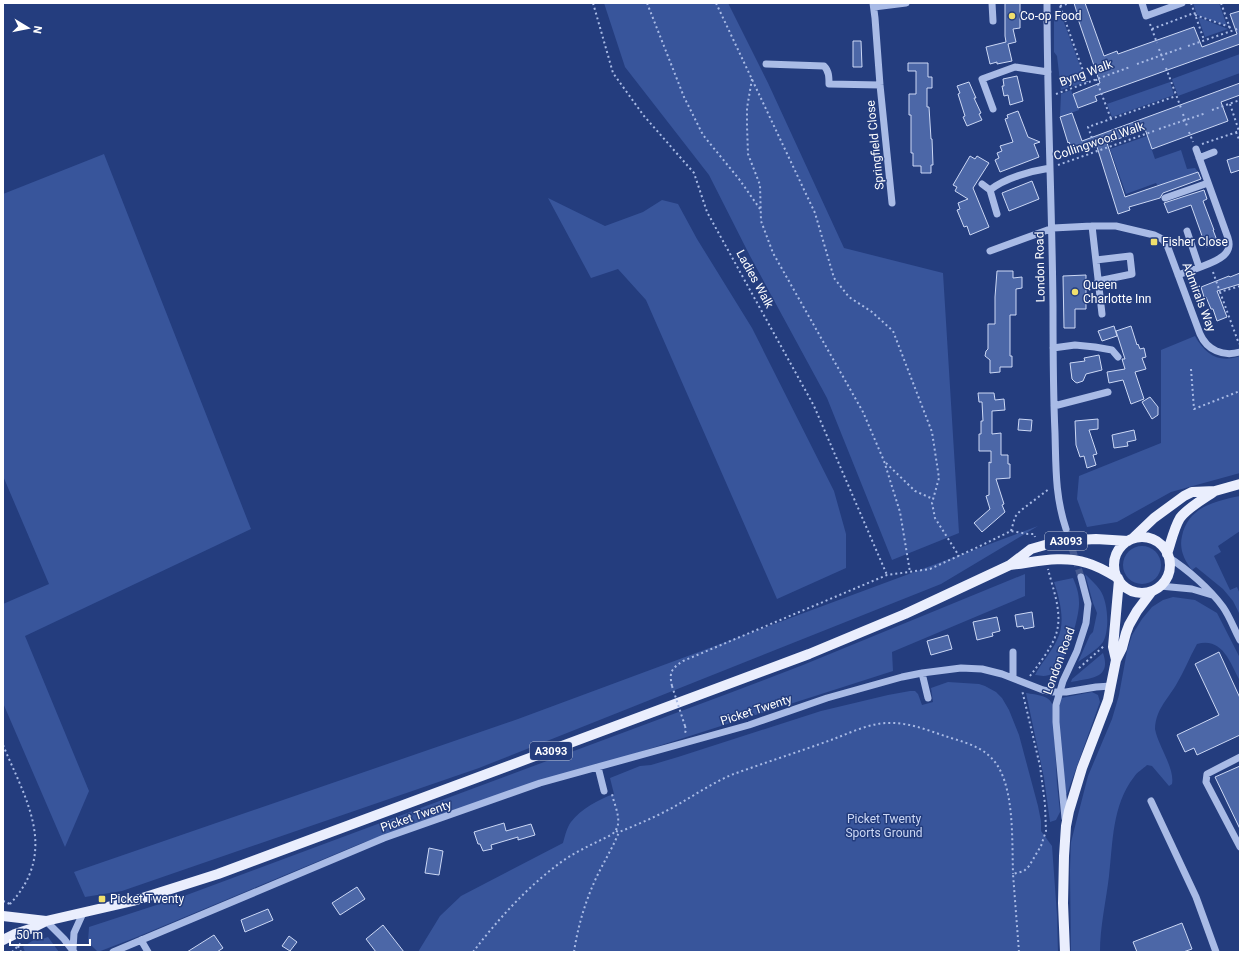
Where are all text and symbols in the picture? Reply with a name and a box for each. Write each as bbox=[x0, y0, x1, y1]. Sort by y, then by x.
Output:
north arrow bbox=[8, 8, 48, 48]
place label: Co-op Food bbox=[1020, 9, 1082, 23]
marker: Co-op Food bbox=[1007, 11, 1017, 21]
text: N bbox=[30, 25, 44, 35]
street label: Byng Walk bbox=[1058, 57, 1115, 89]
street label: Springfield Close bbox=[863, 99, 887, 191]
street label: Collingwood Walk bbox=[1052, 119, 1147, 163]
street label: London Road bbox=[1032, 232, 1048, 302]
place label: Fisher Close bbox=[1162, 235, 1228, 249]
marker: Fisher Close bbox=[1149, 237, 1159, 247]
street label: Ladies Walk bbox=[733, 248, 777, 311]
street label: Admirals Way bbox=[1179, 260, 1219, 334]
place label: Queen Charlotte Inn bbox=[1083, 278, 1151, 306]
marker: Queen Charlotte Inn bbox=[1070, 287, 1080, 297]
road number: A3093 bbox=[1045, 532, 1087, 550]
street label: London Road bbox=[1040, 625, 1078, 697]
street label: Picket Twenty bbox=[719, 692, 794, 728]
road number: A3093 bbox=[530, 742, 572, 760]
street label: Picket Twenty bbox=[379, 797, 454, 835]
park label: Picket Twenty Sports Ground bbox=[845, 812, 923, 840]
place label: Picket Twenty bbox=[110, 892, 185, 906]
marker: Picket Twenty bbox=[97, 894, 107, 904]
scale bar bbox=[10, 921, 90, 947]
text: 50 m bbox=[16, 928, 43, 942]

